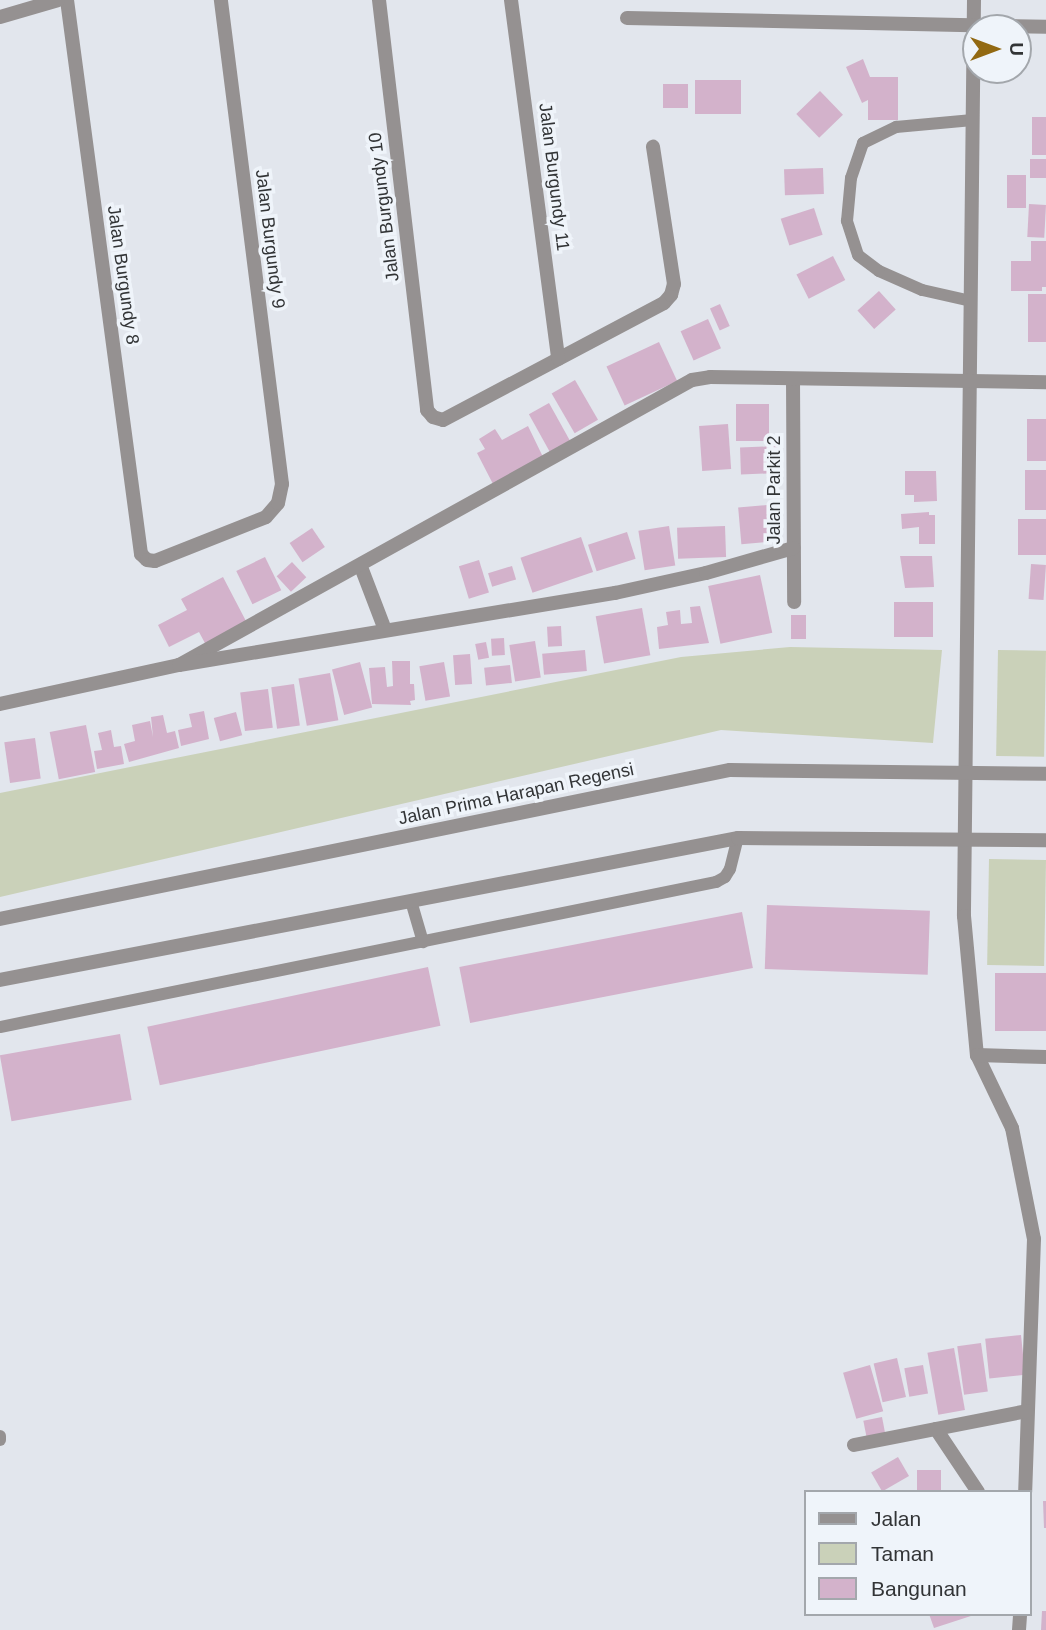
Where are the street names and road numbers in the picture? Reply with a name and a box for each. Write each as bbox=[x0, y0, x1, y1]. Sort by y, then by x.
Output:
street label: Jalan Burgundy 11 bbox=[534, 102, 574, 252]
street label: Jalan Burgundy 10 bbox=[364, 131, 404, 283]
street label: Jalan Burgundy 9 bbox=[251, 168, 289, 310]
street label: Jalan Burgundy 8 bbox=[103, 204, 143, 346]
street label: Jalan Parkit 2 bbox=[763, 435, 785, 545]
street label: Jalan Prima Harapan Regensi bbox=[396, 758, 636, 830]

